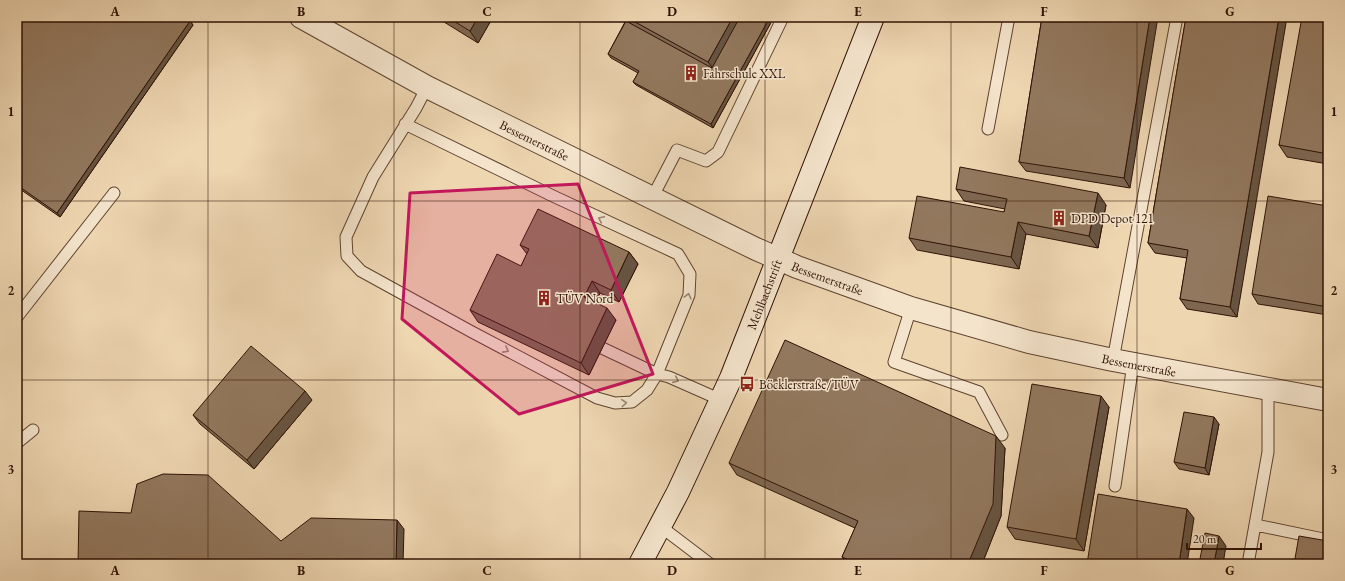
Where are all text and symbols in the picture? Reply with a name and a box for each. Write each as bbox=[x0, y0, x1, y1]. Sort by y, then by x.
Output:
text: A bbox=[109, 3, 120, 20]
text: B bbox=[297, 3, 305, 20]
text: C bbox=[482, 3, 492, 20]
text: D bbox=[667, 3, 677, 20]
text: E bbox=[854, 3, 862, 20]
text: F bbox=[1040, 3, 1048, 20]
text: G bbox=[1225, 3, 1235, 20]
building icon: Fahrschule XXL bbox=[682, 64, 700, 82]
place label: Fahrschule XXL bbox=[703, 65, 786, 82]
text: 1 bbox=[8, 103, 15, 120]
text: 1 bbox=[1331, 103, 1338, 120]
street label: Bessemerstraße bbox=[497, 116, 572, 165]
building icon: DPD Depot 121 bbox=[1050, 209, 1068, 227]
place label: DPD Depot 121 bbox=[1071, 210, 1154, 227]
one-way arrow bbox=[598, 216, 606, 224]
street label: Mehlbachstrift bbox=[743, 257, 786, 332]
street label: Bessemerstraße bbox=[789, 258, 866, 299]
text: 2 bbox=[8, 282, 15, 299]
text: 2 bbox=[1331, 282, 1338, 299]
building icon: TÜV Nord bbox=[535, 289, 553, 307]
place label: TÜV Nord bbox=[556, 290, 614, 307]
one-way arrow bbox=[683, 293, 691, 300]
one-way arrow bbox=[502, 346, 509, 353]
street label: Bessemerstraße bbox=[1100, 350, 1177, 381]
one-way arrow bbox=[672, 375, 679, 383]
bus stop icon: Böcklerstraße/TÜV bbox=[738, 375, 756, 393]
place label: Böcklerstraße/TÜV bbox=[759, 376, 859, 393]
one-way arrow bbox=[621, 398, 627, 407]
text: 3 bbox=[8, 461, 15, 478]
text: 3 bbox=[1331, 461, 1338, 478]
scale bar bbox=[1187, 525, 1261, 551]
text: 20 m bbox=[1193, 531, 1217, 547]
text: A bbox=[109, 562, 120, 579]
text: B bbox=[297, 562, 305, 579]
text: C bbox=[482, 562, 492, 579]
text: D bbox=[667, 562, 677, 579]
text: E bbox=[854, 562, 862, 579]
text: F bbox=[1040, 562, 1048, 579]
text: G bbox=[1225, 562, 1235, 579]

